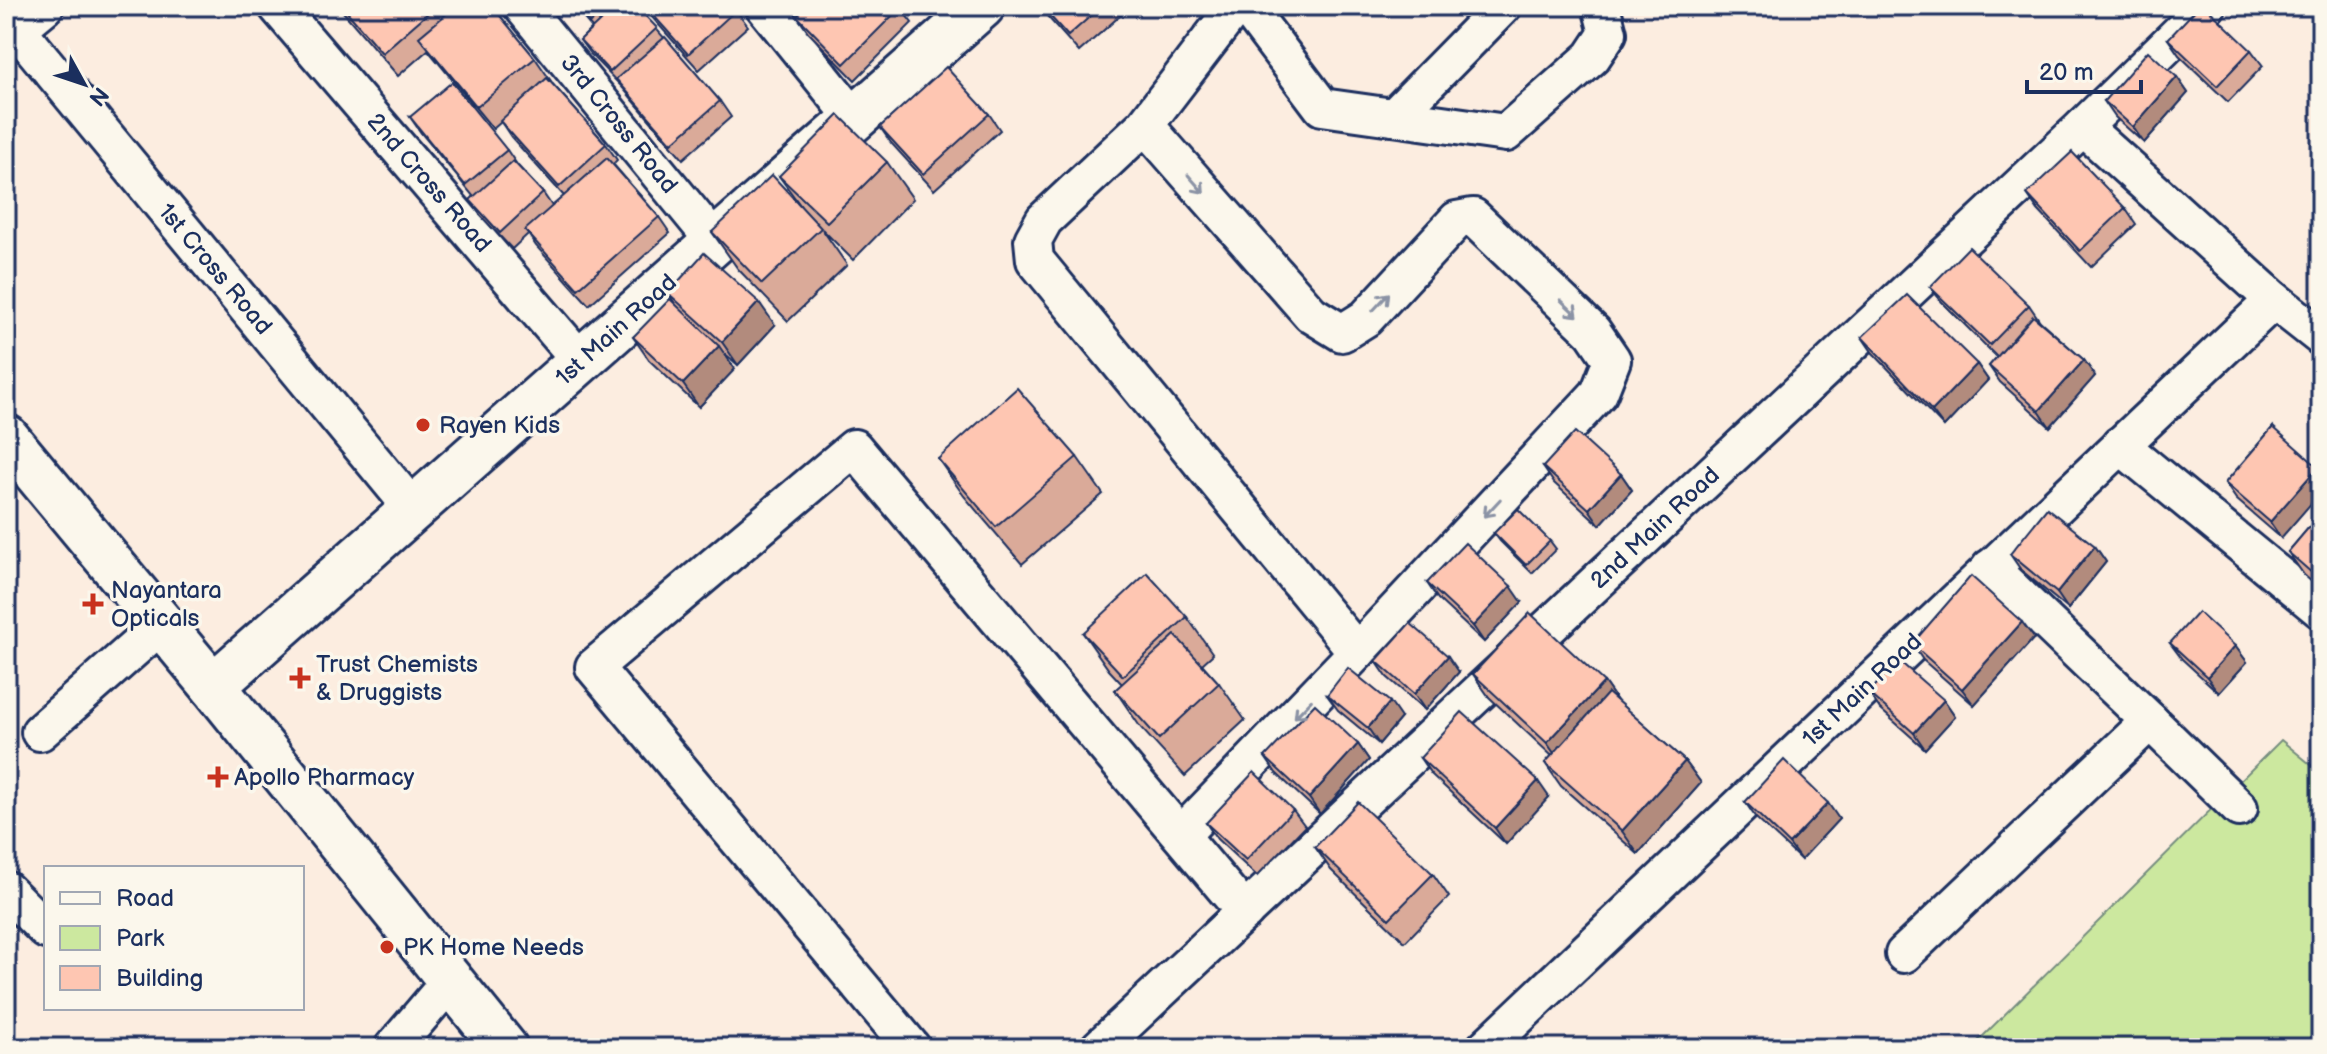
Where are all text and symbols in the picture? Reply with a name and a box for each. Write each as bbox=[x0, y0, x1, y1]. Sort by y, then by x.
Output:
north arrow bbox=[44, 44, 124, 124]
scale bar bbox=[2027, 44, 2141, 94]
street label: 3rd Cross Road bbox=[554, 49, 684, 199]
text: 20 m bbox=[2039, 58, 2094, 87]
text: N bbox=[83, 81, 114, 111]
street label: 2nd Cross Road bbox=[361, 107, 497, 259]
one-way arrow bbox=[1187, 174, 1205, 194]
street label: 1st Cross Road bbox=[152, 198, 278, 340]
street label: 1st Main Road bbox=[549, 268, 683, 392]
one-way arrow bbox=[1372, 292, 1391, 312]
one-way arrow bbox=[1559, 299, 1579, 318]
place label: Rayen Kids bbox=[439, 411, 560, 440]
marker: Rayen Kids bbox=[414, 416, 432, 434]
street label: 2nd Main Road bbox=[1584, 461, 1726, 595]
one-way arrow bbox=[1484, 497, 1502, 517]
place label: Nayantara Opticals bbox=[111, 576, 222, 633]
marker: Nayantara Opticals bbox=[82, 593, 104, 615]
street label: 1st Main Road bbox=[1796, 627, 1928, 753]
place label: Trust Chemists & Druggists bbox=[316, 650, 478, 707]
marker: Trust Chemists & Druggists bbox=[291, 669, 309, 687]
one-way arrow bbox=[1294, 699, 1313, 718]
place label: Apollo Pharmacy bbox=[234, 763, 415, 792]
marker: Apollo Pharmacy bbox=[209, 768, 227, 786]
legend bbox=[44, 866, 304, 1010]
text: Road bbox=[116, 884, 174, 913]
text: Park bbox=[116, 924, 164, 953]
place label: PK Home Needs bbox=[403, 933, 584, 962]
marker: PK Home Needs bbox=[378, 938, 396, 956]
text: Building bbox=[116, 964, 203, 993]

